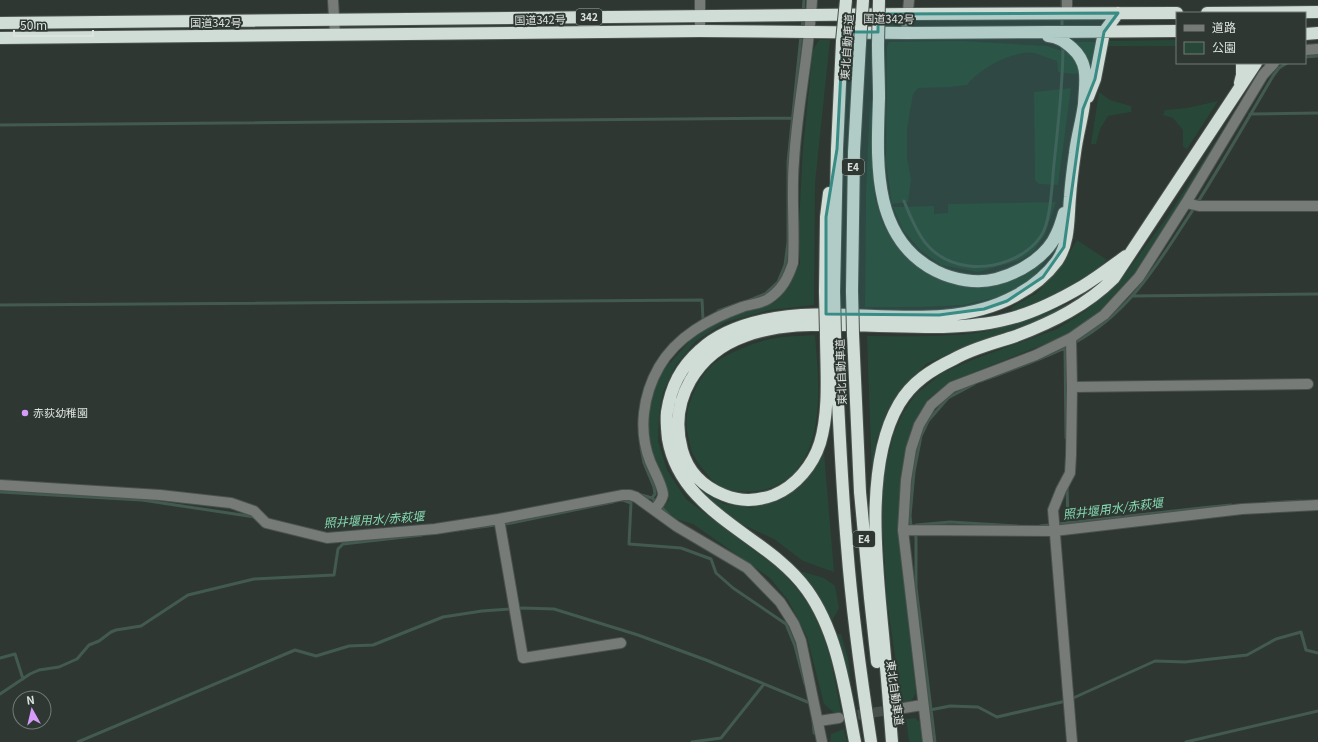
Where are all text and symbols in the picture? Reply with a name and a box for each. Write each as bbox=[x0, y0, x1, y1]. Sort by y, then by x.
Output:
road number: 342 bbox=[576, 9, 602, 25]
street label: 国道342号 bbox=[863, 10, 915, 26]
street label: 国道342号 bbox=[514, 11, 566, 27]
scale bar bbox=[14, 12, 93, 38]
legend bbox=[1176, 12, 1306, 64]
street label: 東北自動車道 bbox=[836, 13, 856, 80]
street label: 国道342号 bbox=[190, 14, 242, 30]
text: 50 m bbox=[20, 16, 47, 33]
text: 道路 bbox=[1212, 18, 1236, 35]
text: 公園 bbox=[1212, 38, 1236, 55]
road number: E4 bbox=[842, 159, 864, 175]
street label: 東北自動車道 bbox=[831, 339, 849, 405]
place label: 赤荻幼稚園 bbox=[33, 404, 88, 420]
marker: 赤荻幼稚園 bbox=[20, 408, 30, 418]
water label: 照井堰用水/赤萩堰 bbox=[1062, 493, 1166, 522]
water label: 照井堰用水/赤萩堰 bbox=[323, 506, 427, 530]
road number: E4 bbox=[853, 531, 875, 547]
street label: 東北自動車道 bbox=[883, 659, 909, 727]
north arrow bbox=[12, 690, 52, 730]
text: N bbox=[25, 691, 36, 708]

